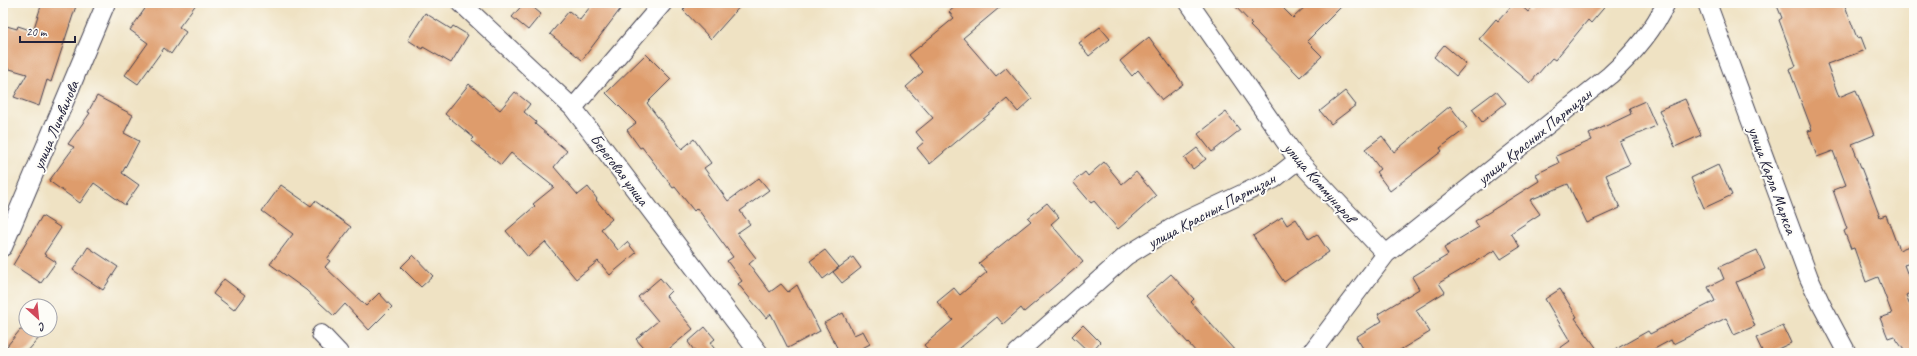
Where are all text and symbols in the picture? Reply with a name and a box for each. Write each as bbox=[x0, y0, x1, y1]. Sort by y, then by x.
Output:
scale bar bbox=[20, 18, 75, 44]
text: 20 m bbox=[26, 24, 48, 40]
street label: улица Литвинова bbox=[28, 77, 84, 174]
street label: улица Красных Партизан bbox=[1473, 83, 1597, 190]
street label: улица Карла Маркса bbox=[1743, 123, 1801, 238]
street label: Береговая улица bbox=[586, 130, 654, 211]
street label: улица Коммунаров bbox=[1279, 138, 1362, 230]
street label: улица Красных Партизан bbox=[1143, 168, 1280, 253]
north arrow bbox=[18, 298, 58, 338]
text: С bbox=[36, 319, 48, 335]

